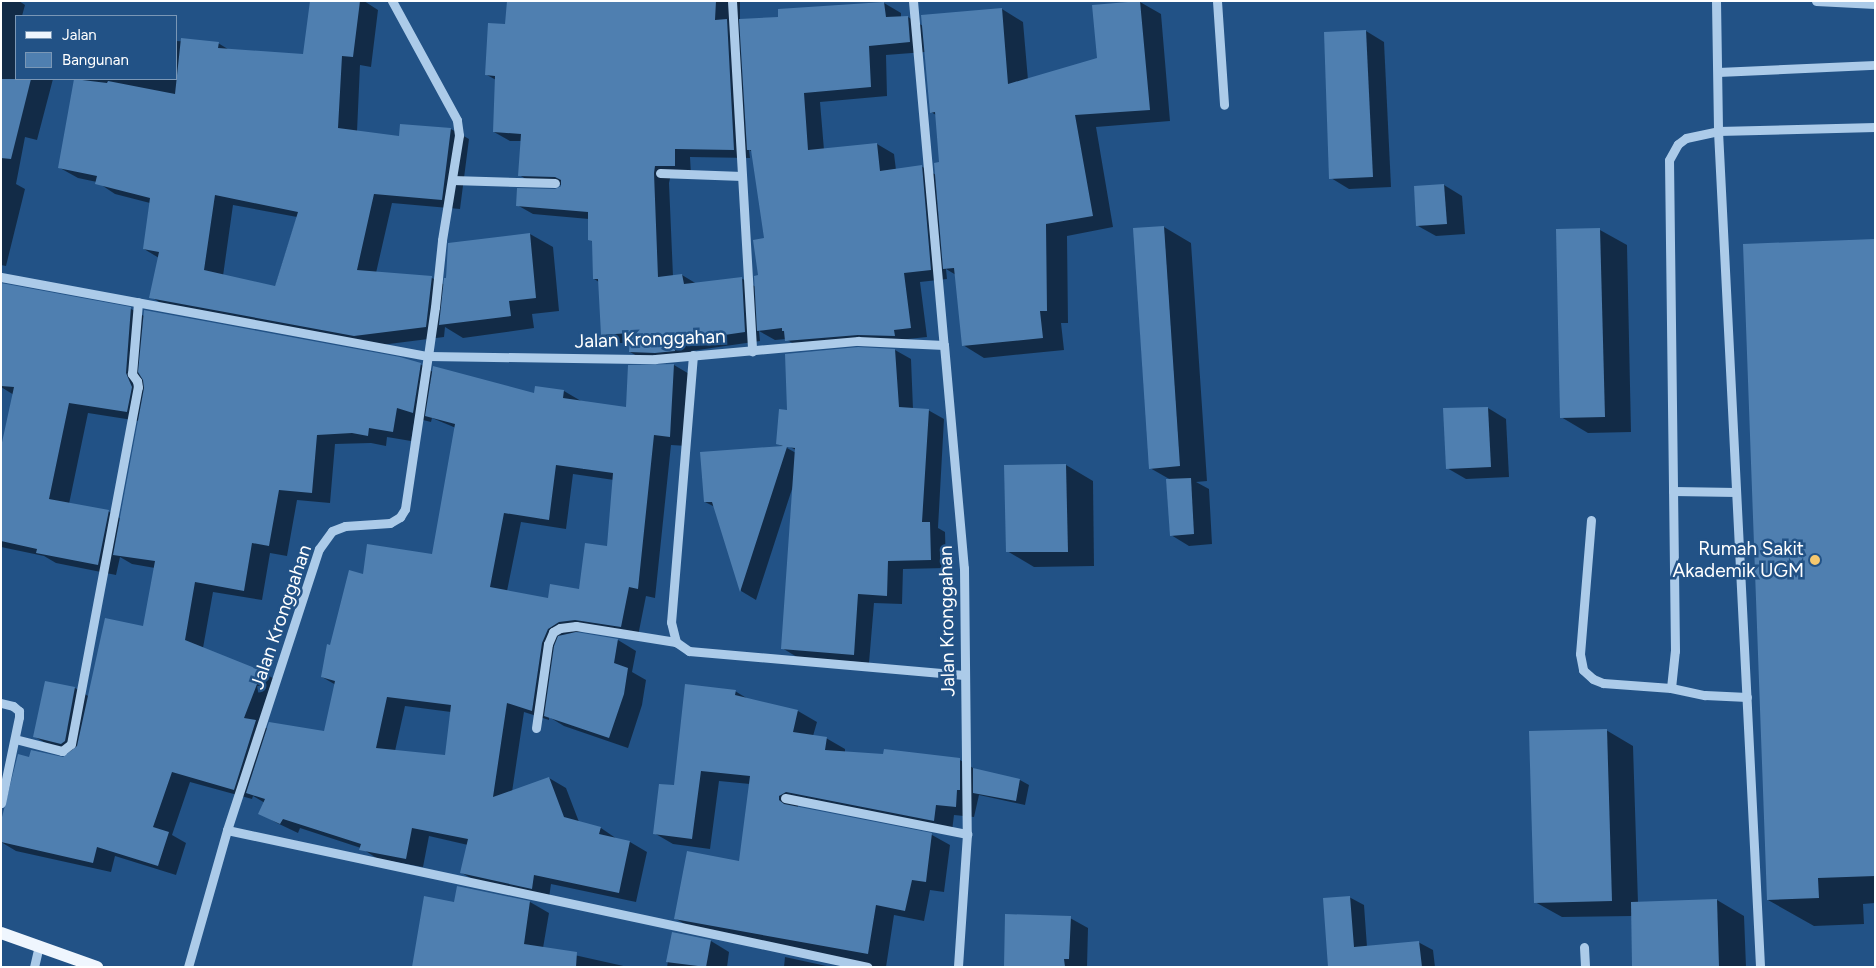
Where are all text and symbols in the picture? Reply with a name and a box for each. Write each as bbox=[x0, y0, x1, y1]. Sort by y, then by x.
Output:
legend bbox=[15, 15, 178, 80]
text: Jalan bbox=[62, 26, 97, 44]
text: Bangunan bbox=[62, 51, 129, 69]
street label: Jalan Kronggahan bbox=[574, 325, 726, 353]
place label: Rumah Sakit Akademik UGM bbox=[1672, 538, 1804, 582]
street label: Jalan Kronggahan bbox=[246, 542, 316, 692]
street label: Jalan Kronggahan bbox=[934, 545, 960, 697]
marker: Rumah Sakit Akademik UGM bbox=[1808, 553, 1822, 567]

